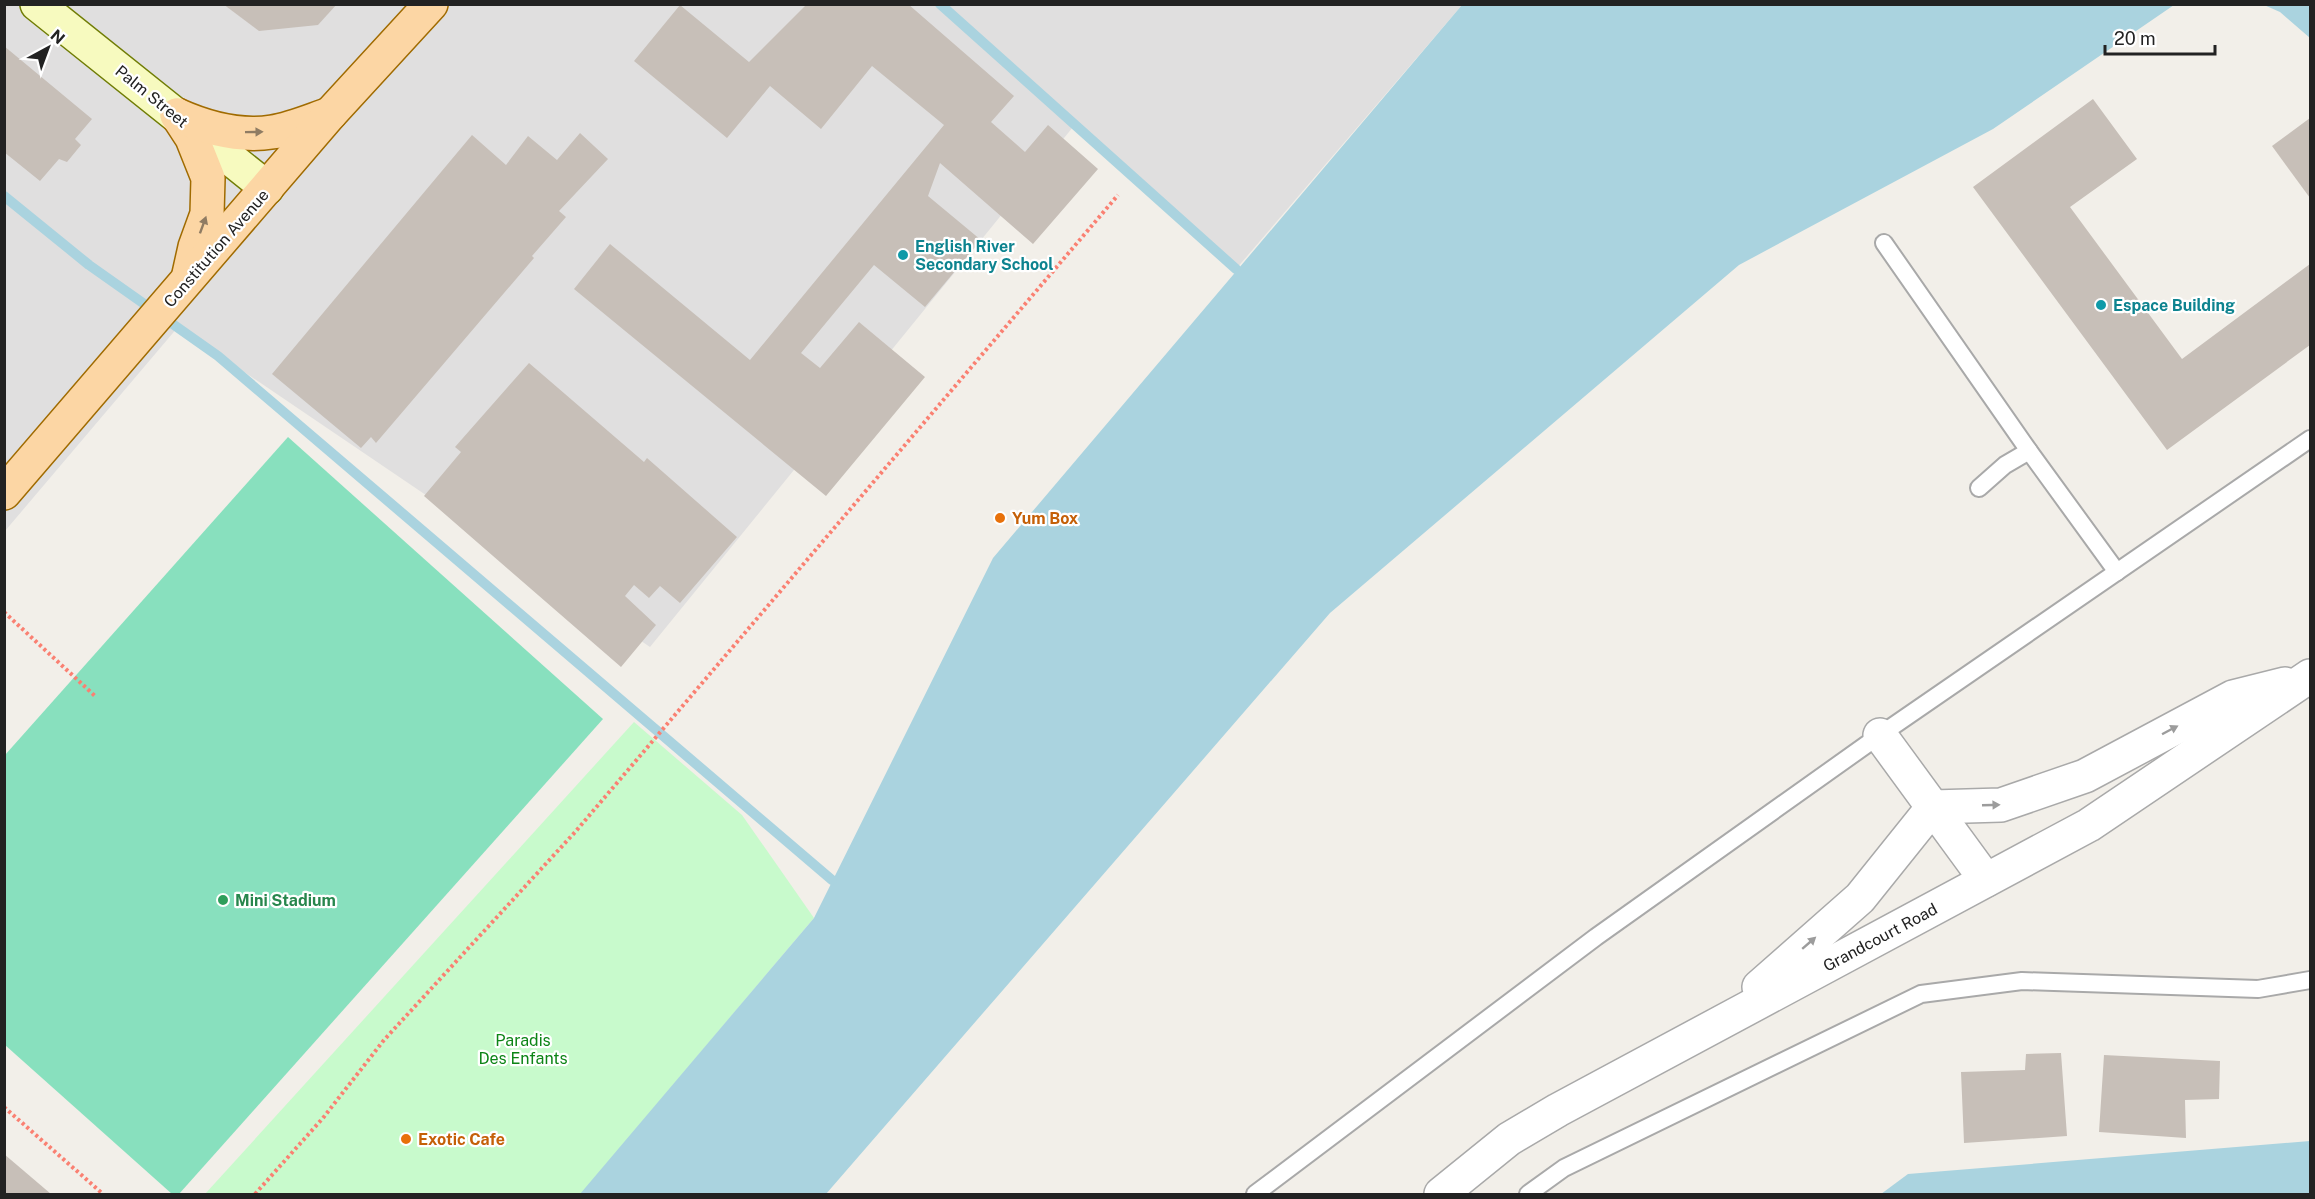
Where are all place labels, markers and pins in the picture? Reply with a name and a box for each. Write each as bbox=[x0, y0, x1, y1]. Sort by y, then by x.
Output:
place label: English River Secondary School bbox=[915, 237, 1054, 274]
marker: English River Secondary School bbox=[896, 248, 910, 262]
place label: Espace Building bbox=[2113, 296, 2235, 315]
marker: Espace Building bbox=[2094, 298, 2108, 312]
place label: Yum Box bbox=[1012, 509, 1079, 528]
marker: Yum Box bbox=[993, 511, 1007, 525]
place label: Mini Stadium bbox=[235, 891, 336, 910]
marker: Mini Stadium bbox=[216, 893, 230, 907]
place label: Exotic Cafe bbox=[418, 1130, 505, 1149]
marker: Exotic Cafe bbox=[399, 1132, 413, 1146]

